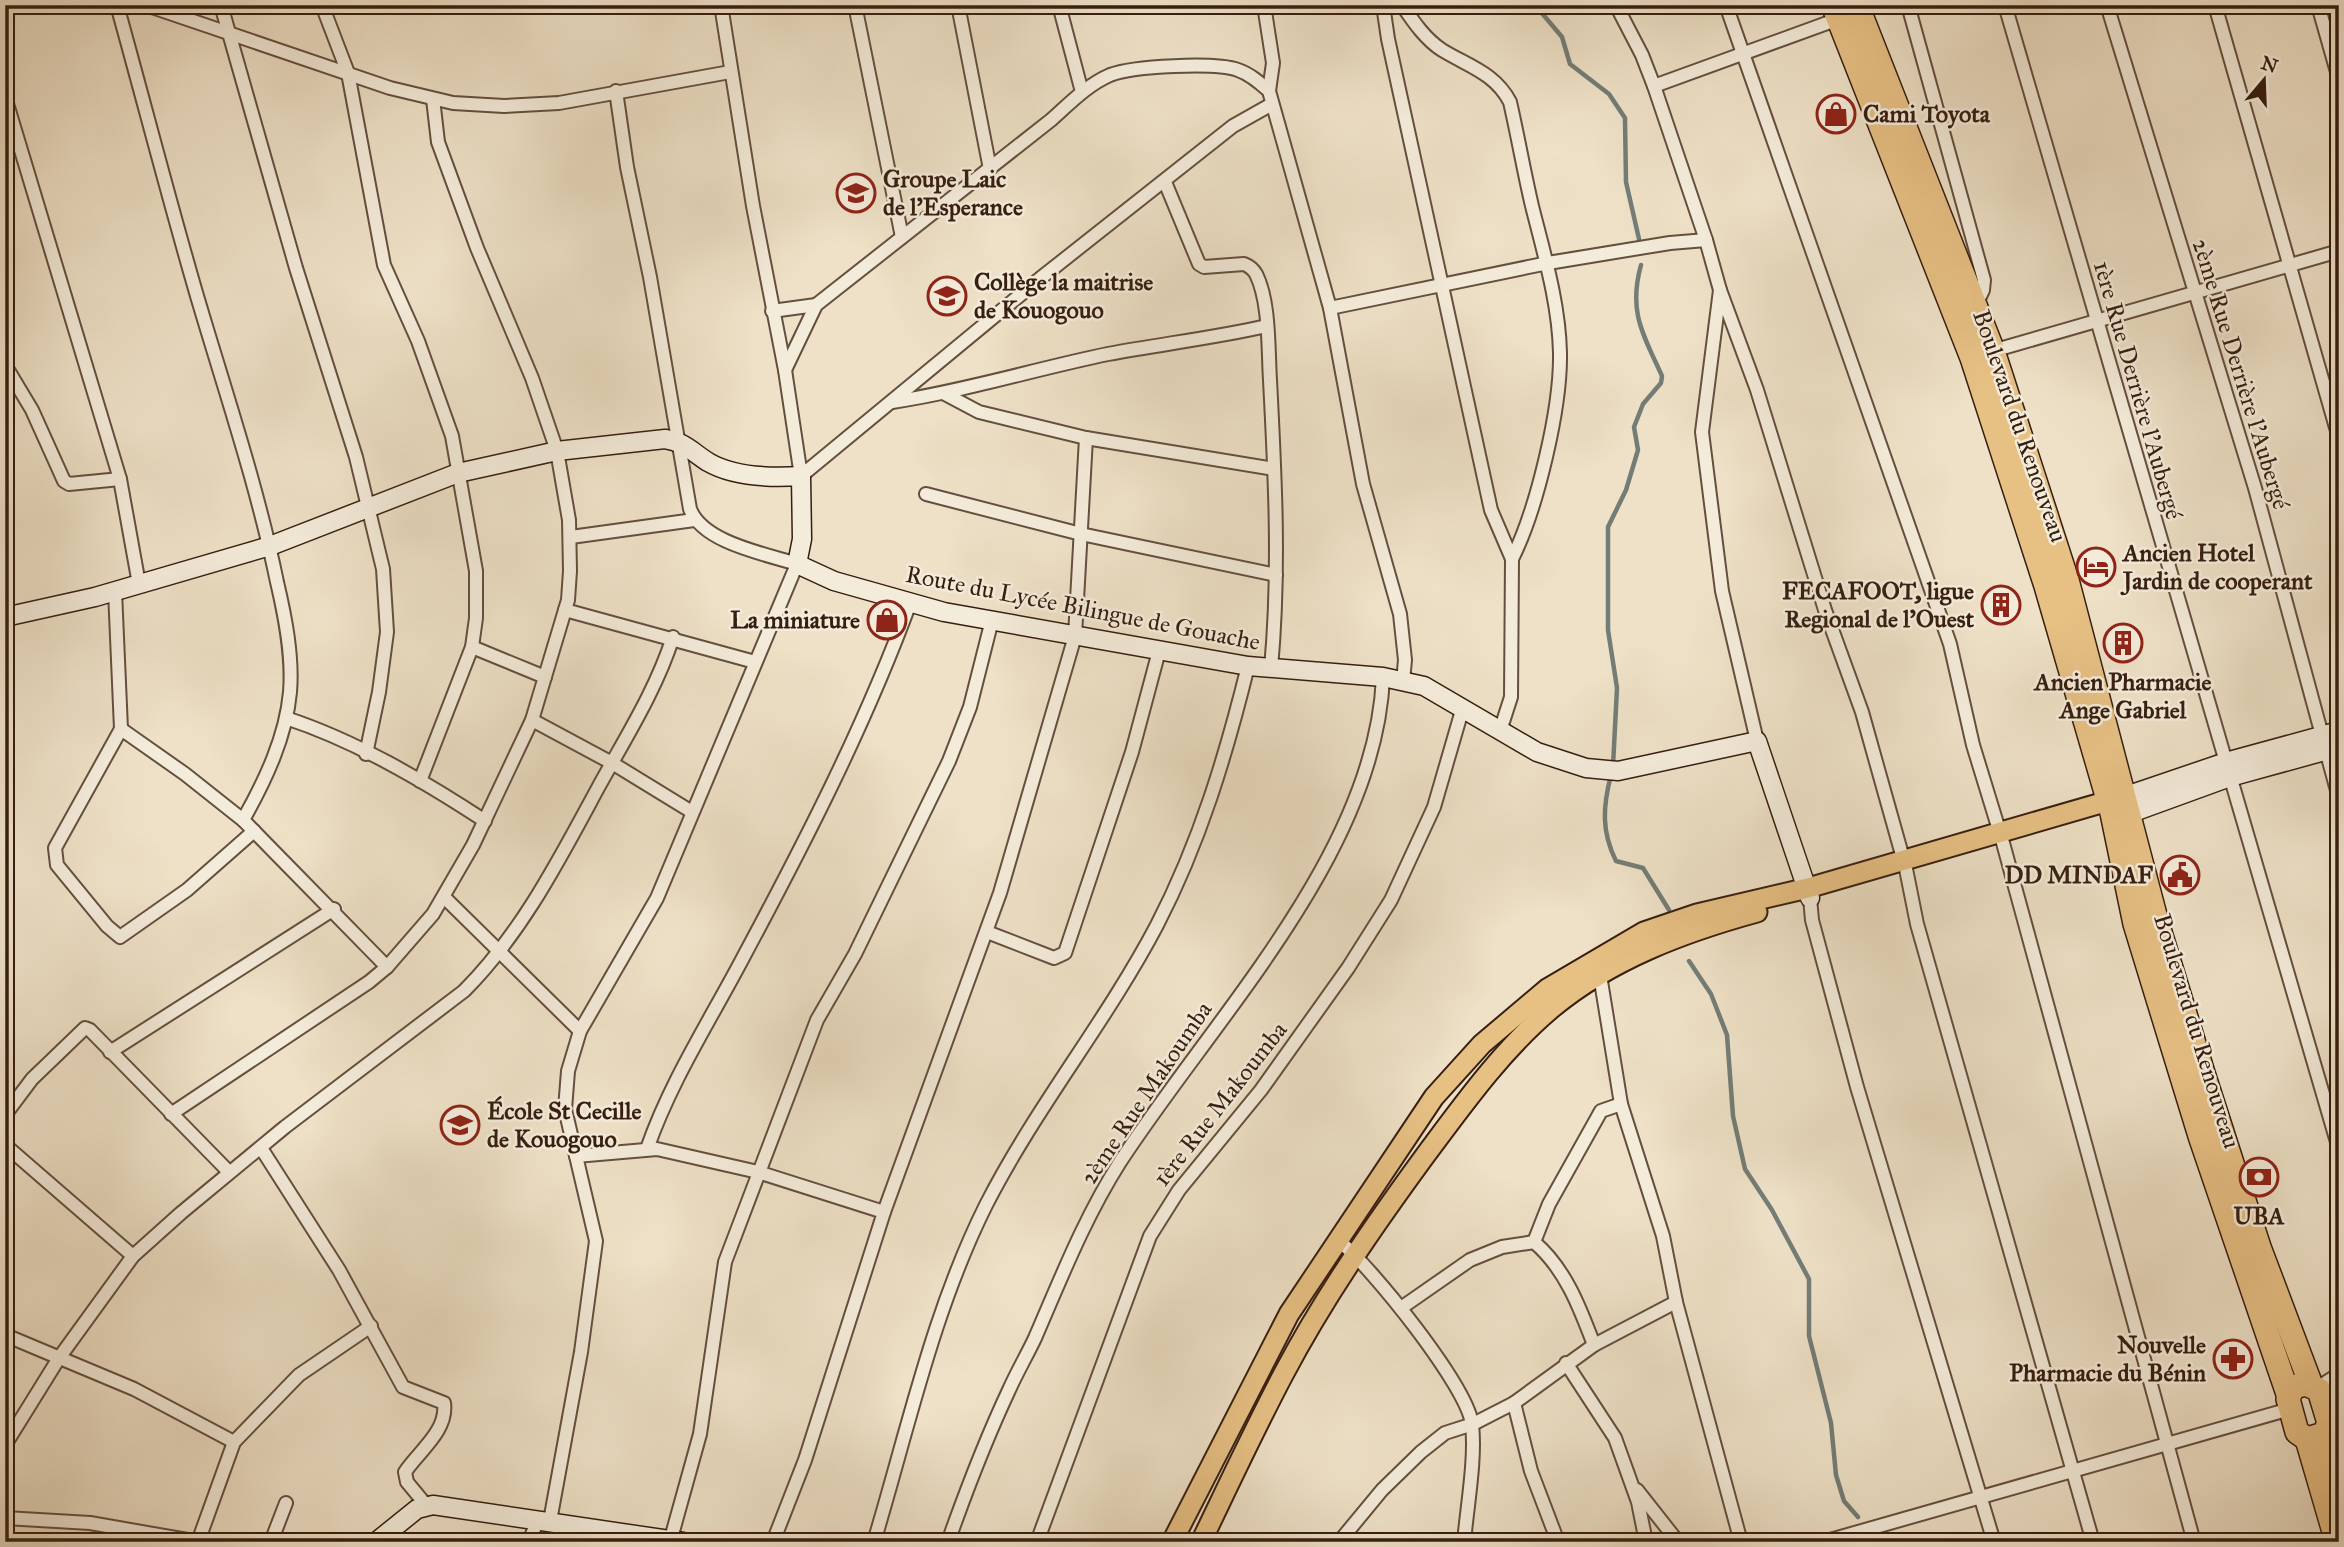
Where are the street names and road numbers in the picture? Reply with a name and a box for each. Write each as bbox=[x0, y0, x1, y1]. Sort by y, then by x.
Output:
street label: 2ème Rue Derrière l'Aubergé bbox=[2186, 235, 2296, 513]
street label: 1ère Rue Derrière l'Aubergé bbox=[2087, 257, 2189, 523]
street label: Boulevard du Renouveau bbox=[1966, 306, 2074, 546]
street label: Route du Lycée Bilingue de Gouache bbox=[903, 559, 1263, 657]
street label: Boulevard du Renouveau bbox=[2147, 910, 2247, 1152]
street label: 2ème Rue Makoumba bbox=[1074, 995, 1219, 1190]
street label: 1ère Rue Makoumba bbox=[1146, 1015, 1294, 1192]

